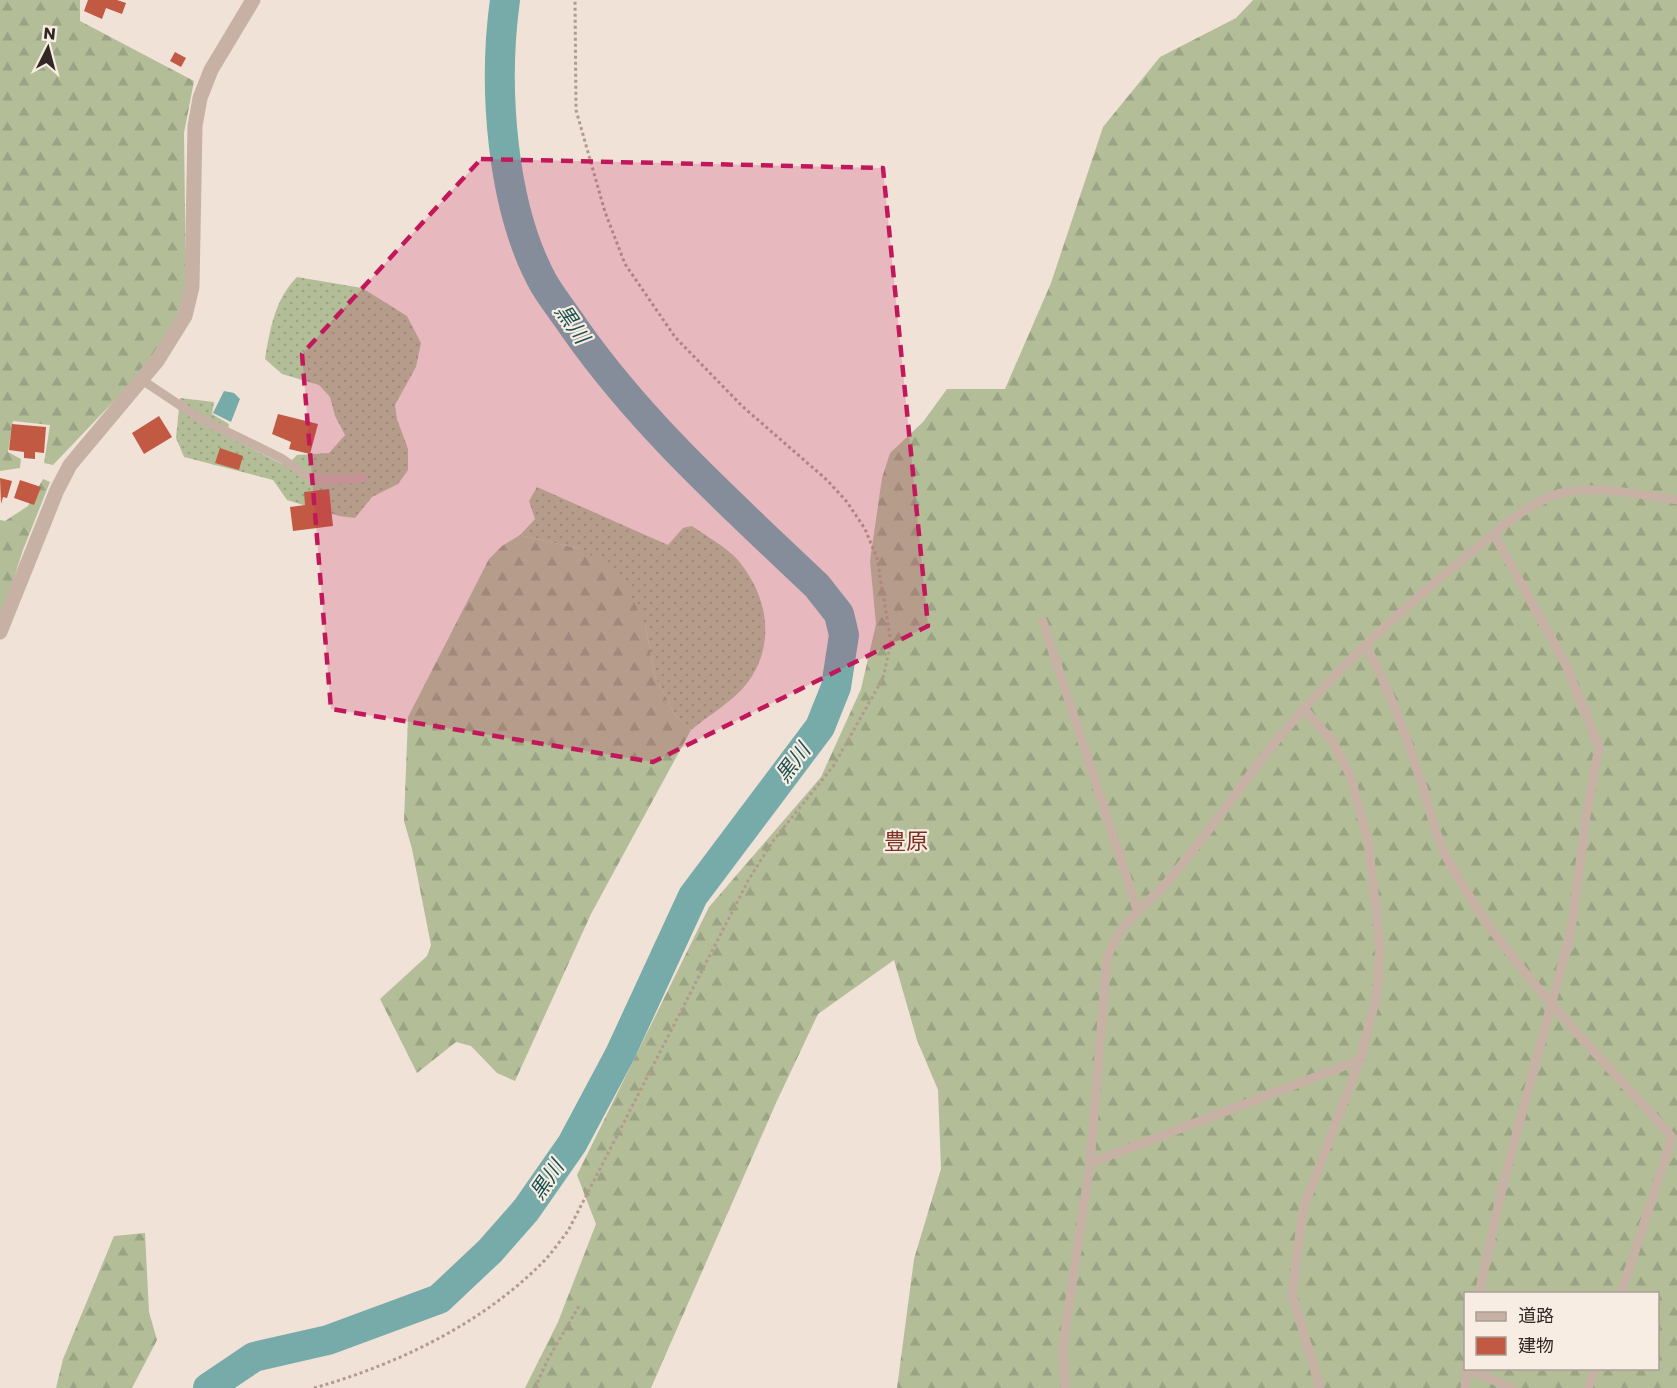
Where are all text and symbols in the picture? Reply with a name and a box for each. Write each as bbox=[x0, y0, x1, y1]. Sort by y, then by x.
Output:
north arrow bbox=[18, 18, 78, 78]
text: N bbox=[42, 22, 57, 46]
water label: 黒川 bbox=[548, 298, 597, 351]
water label: 黒川 bbox=[768, 736, 818, 788]
district label: 豊原 bbox=[884, 826, 928, 857]
water label: 黒川 bbox=[523, 1153, 571, 1205]
legend bbox=[1464, 1292, 1659, 1370]
text: 道路 bbox=[1518, 1303, 1554, 1328]
text: 建物 bbox=[1518, 1333, 1554, 1358]

